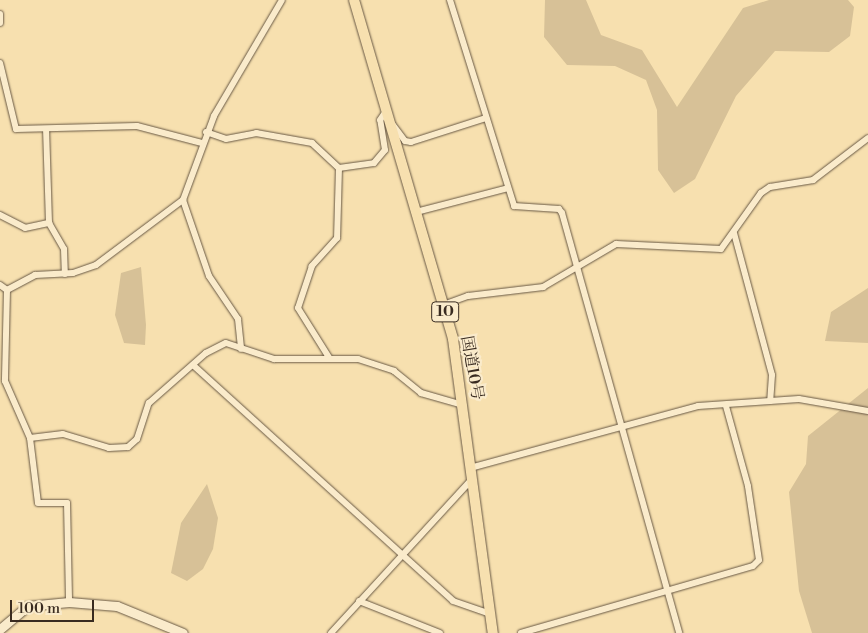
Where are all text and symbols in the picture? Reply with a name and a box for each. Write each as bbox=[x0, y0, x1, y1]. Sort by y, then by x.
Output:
road number: 10 bbox=[430, 300, 460, 324]
street label: 国道10号 bbox=[457, 334, 487, 402]
scale bar bbox=[12, 590, 96, 622]
text: 100 m bbox=[18, 599, 60, 618]

